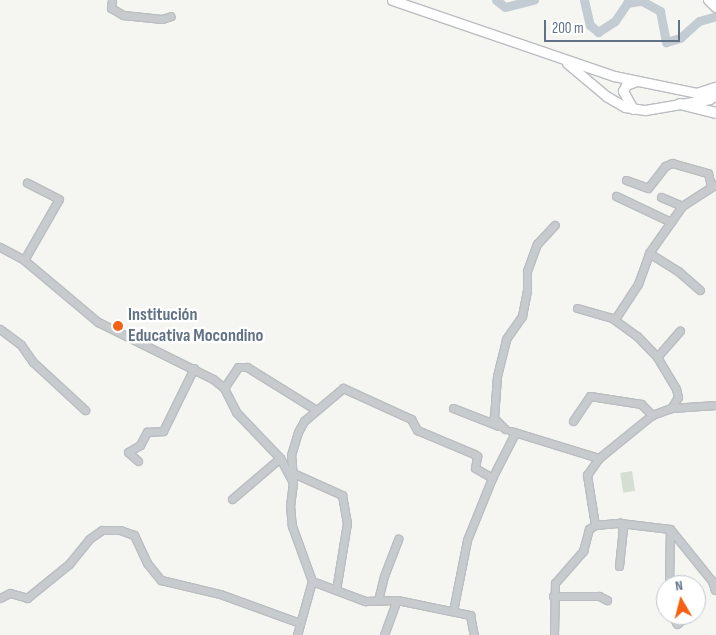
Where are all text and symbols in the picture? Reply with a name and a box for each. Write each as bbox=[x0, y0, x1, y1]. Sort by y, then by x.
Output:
scale bar bbox=[546, 10, 682, 42]
text: 200 m bbox=[552, 19, 584, 38]
place label: Institución Educativa Mocondino bbox=[128, 305, 263, 348]
marker: Institución Educativa Mocondino bbox=[112, 320, 124, 332]
north arrow bbox=[656, 575, 706, 625]
text: N bbox=[674, 577, 684, 595]

